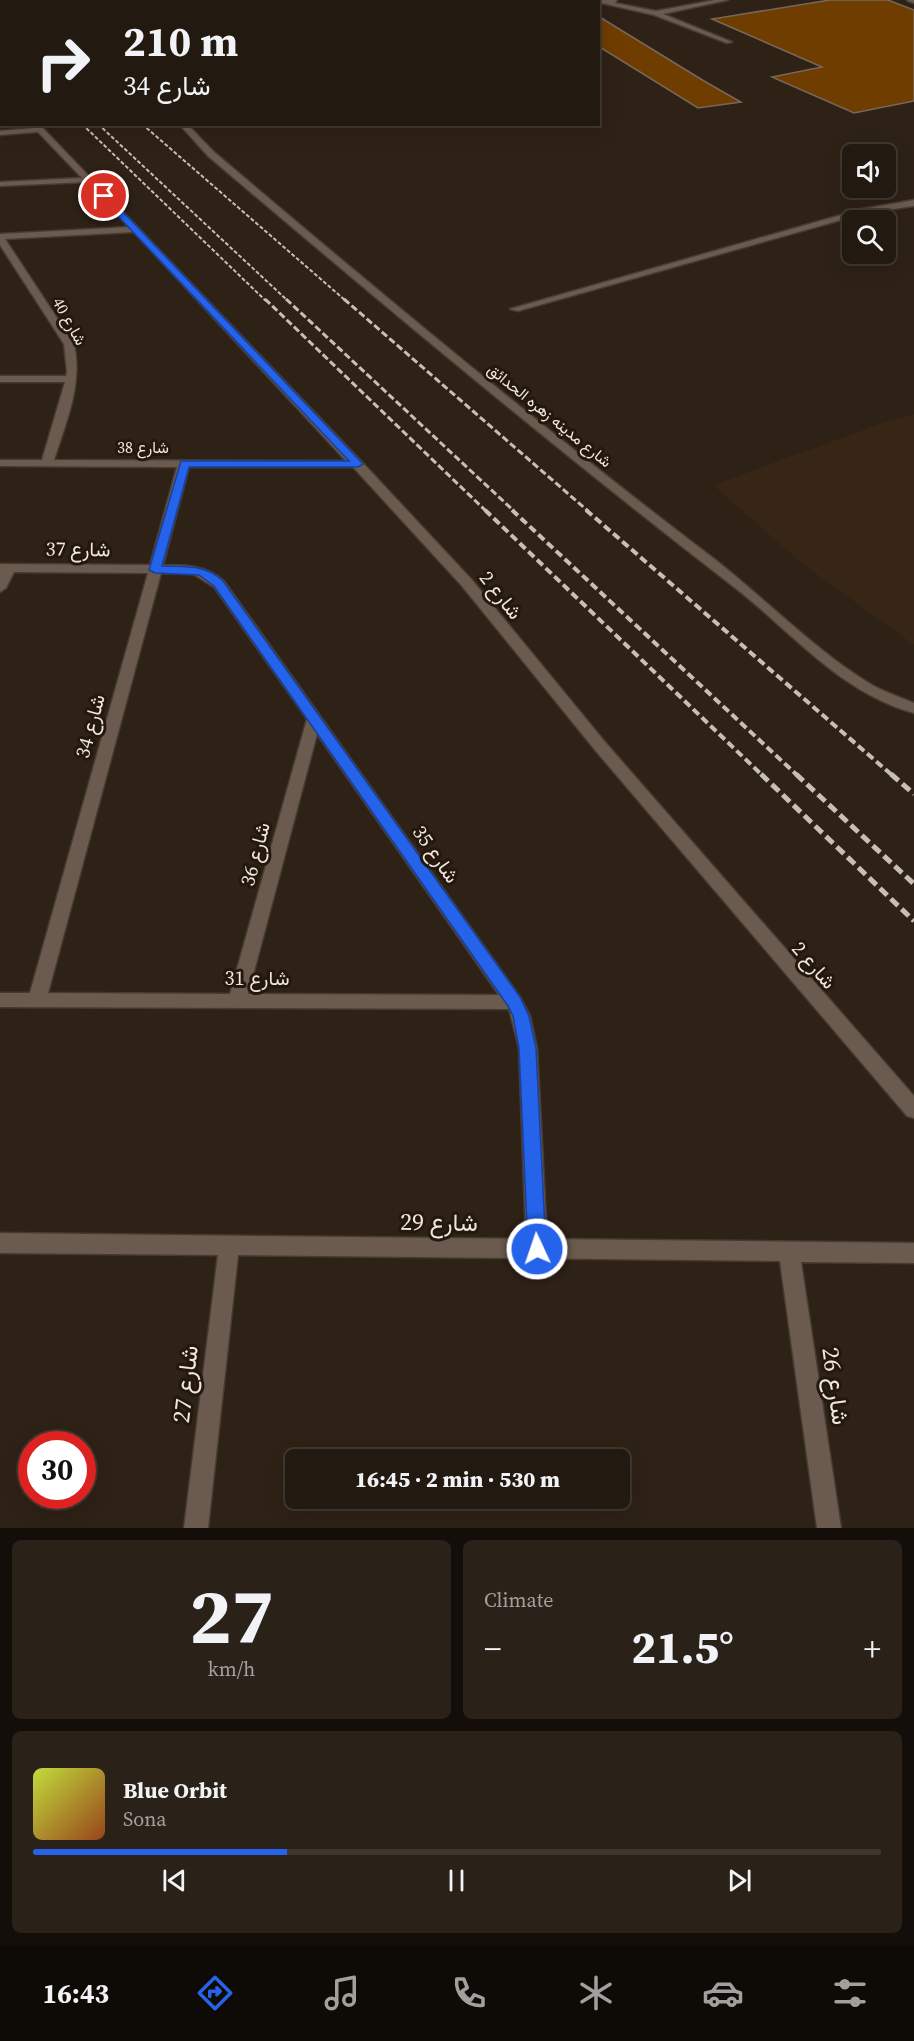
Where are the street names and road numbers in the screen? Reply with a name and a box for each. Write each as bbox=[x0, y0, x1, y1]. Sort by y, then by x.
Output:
street label: شارع 40 bbox=[47, 293, 92, 350]
street label: شارع مدينه زهره الحدائق bbox=[483, 358, 617, 473]
street label: شارع 38 bbox=[117, 436, 169, 459]
street label: شارع 37 bbox=[45, 534, 111, 564]
street label: شارع 2 bbox=[473, 565, 529, 625]
street label: شارع 34 bbox=[68, 691, 112, 761]
street label: شارع 36 bbox=[233, 819, 277, 889]
street label: شارع 35 bbox=[406, 819, 466, 889]
street label: شارع 2 bbox=[785, 935, 843, 995]
street label: شارع 31 bbox=[225, 964, 289, 992]
street label: شارع 29 bbox=[400, 1205, 478, 1239]
street label: شارع 27 bbox=[164, 1343, 206, 1425]
street label: شارع 26 bbox=[814, 1345, 858, 1427]

